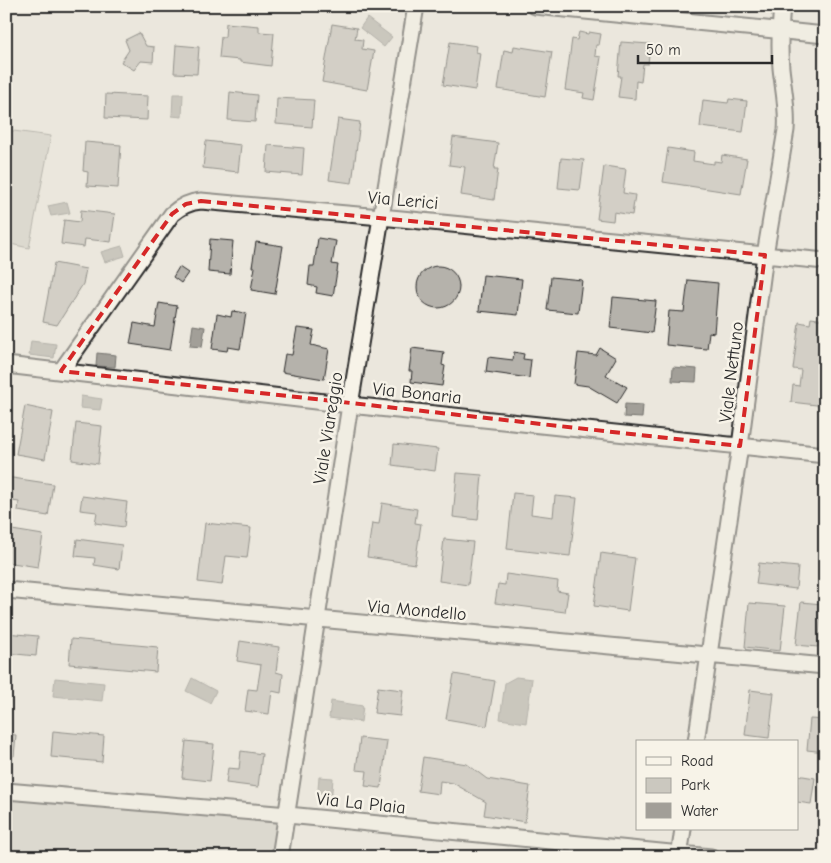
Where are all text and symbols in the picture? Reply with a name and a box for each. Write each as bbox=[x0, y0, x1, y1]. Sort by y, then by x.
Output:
scale bar bbox=[638, 32, 772, 64]
text: 50 m bbox=[646, 41, 681, 59]
street label: Via Lerici bbox=[367, 187, 439, 214]
street label: Viale Nettuno bbox=[715, 320, 748, 424]
street label: Viale Viareggio bbox=[309, 370, 348, 486]
street label: Via Bonaria bbox=[371, 378, 463, 409]
street label: Via Mondello bbox=[366, 596, 467, 625]
legend bbox=[636, 740, 798, 830]
text: Road bbox=[681, 752, 713, 770]
text: Park bbox=[681, 776, 710, 794]
street label: Via La Plaia bbox=[315, 788, 407, 819]
text: Water bbox=[681, 802, 718, 820]

